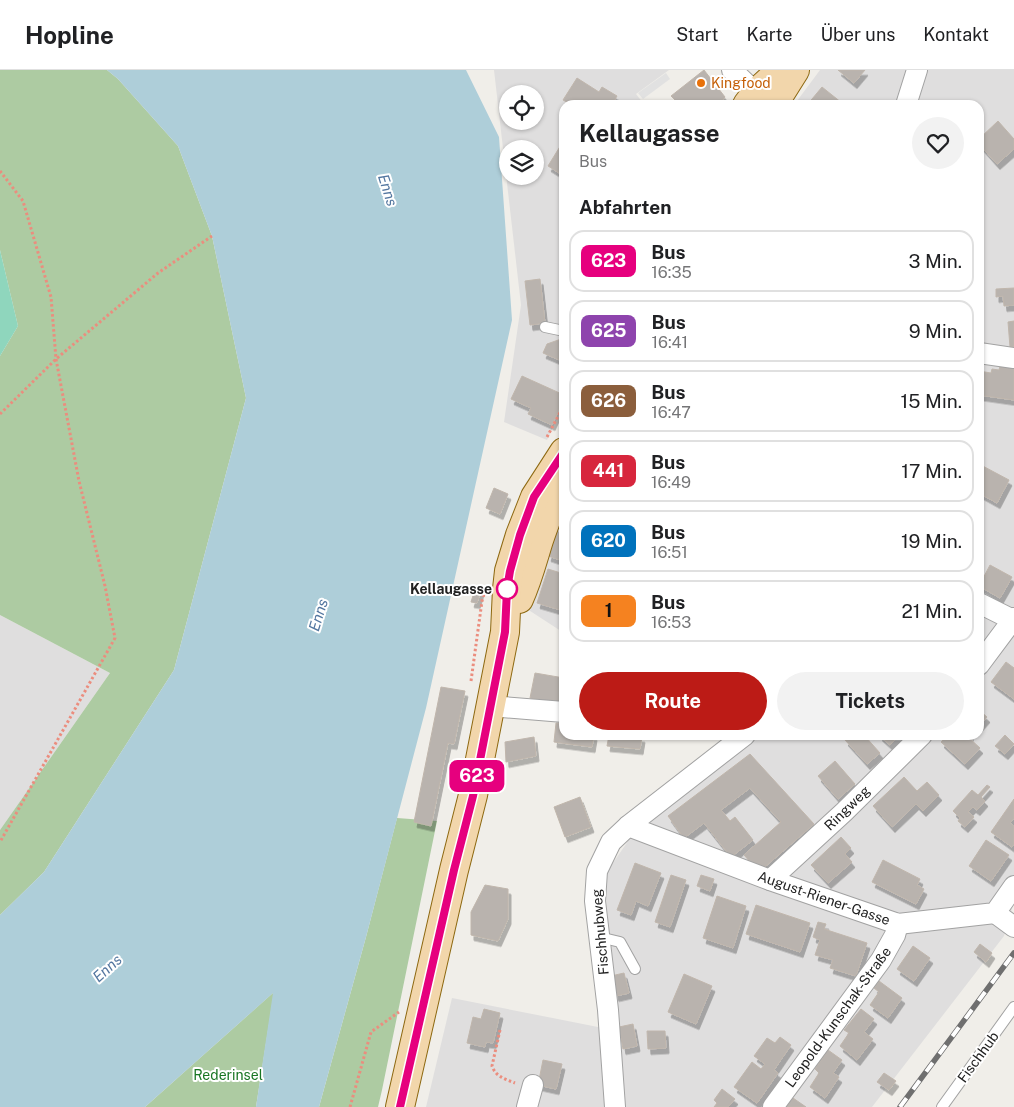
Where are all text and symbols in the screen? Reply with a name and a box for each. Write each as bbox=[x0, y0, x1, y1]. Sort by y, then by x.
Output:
text: Hopline bbox=[25, 21, 114, 49]
text: Start bbox=[676, 24, 719, 45]
text: Karte bbox=[747, 24, 792, 45]
text: Über uns bbox=[820, 24, 895, 45]
text: Kontakt bbox=[923, 24, 989, 45]
place label: Kingfood bbox=[711, 75, 771, 91]
marker: Kingfood bbox=[695, 77, 707, 89]
map controls bbox=[499, 85, 544, 185]
button: locate bbox=[499, 85, 544, 130]
button: heart bbox=[912, 117, 964, 169]
text: Kellaugasse bbox=[579, 119, 720, 147]
button: layers bbox=[499, 140, 544, 185]
text: Bus bbox=[579, 152, 607, 171]
water label: Enns bbox=[375, 172, 401, 208]
text: Abfahrten bbox=[579, 196, 671, 218]
text: Bus bbox=[651, 241, 686, 263]
text: 623 bbox=[591, 250, 626, 271]
text: 3 Min. bbox=[909, 250, 962, 272]
text: 16:35 bbox=[651, 263, 692, 282]
text: Bus bbox=[651, 311, 686, 333]
text: 625 bbox=[591, 320, 626, 341]
text: 9 Min. bbox=[909, 320, 962, 342]
text: 16:41 bbox=[651, 333, 688, 352]
text: Bus bbox=[651, 381, 686, 403]
text: 626 bbox=[591, 390, 626, 411]
text: 15 Min. bbox=[901, 390, 962, 412]
text: 16:47 bbox=[651, 403, 691, 422]
text: Bus bbox=[651, 451, 685, 473]
text: 441 bbox=[593, 460, 624, 481]
text: 17 Min. bbox=[901, 460, 962, 482]
text: 16:49 bbox=[651, 473, 691, 492]
text: Bus bbox=[651, 521, 685, 543]
text: 620 bbox=[591, 530, 626, 551]
text: 19 Min. bbox=[901, 530, 962, 552]
text: 16:51 bbox=[651, 543, 688, 562]
marker: Kellaugasse bbox=[496, 578, 518, 600]
place label: Kellaugasse bbox=[410, 581, 492, 597]
text: Bus bbox=[651, 591, 685, 613]
water label: Enns bbox=[305, 597, 331, 633]
text: 1 bbox=[605, 600, 612, 621]
text: 21 Min. bbox=[901, 600, 962, 622]
text: 16:53 bbox=[651, 613, 691, 632]
button: Route bbox=[579, 672, 767, 730]
button: Tickets bbox=[777, 672, 964, 730]
line badge: 623 bbox=[448, 760, 506, 792]
text: 623 bbox=[459, 765, 495, 786]
street label: Ringweg bbox=[821, 782, 873, 834]
street label: August-Riener-Gasse bbox=[756, 868, 892, 928]
street label: Fischhubweg bbox=[588, 888, 612, 976]
street label: Leopold-Kunschak-Straße bbox=[782, 944, 894, 1090]
water label: Enns bbox=[89, 951, 125, 985]
street label: Fischhub bbox=[954, 1028, 1002, 1086]
park label: Rederinsel bbox=[193, 1067, 263, 1083]

